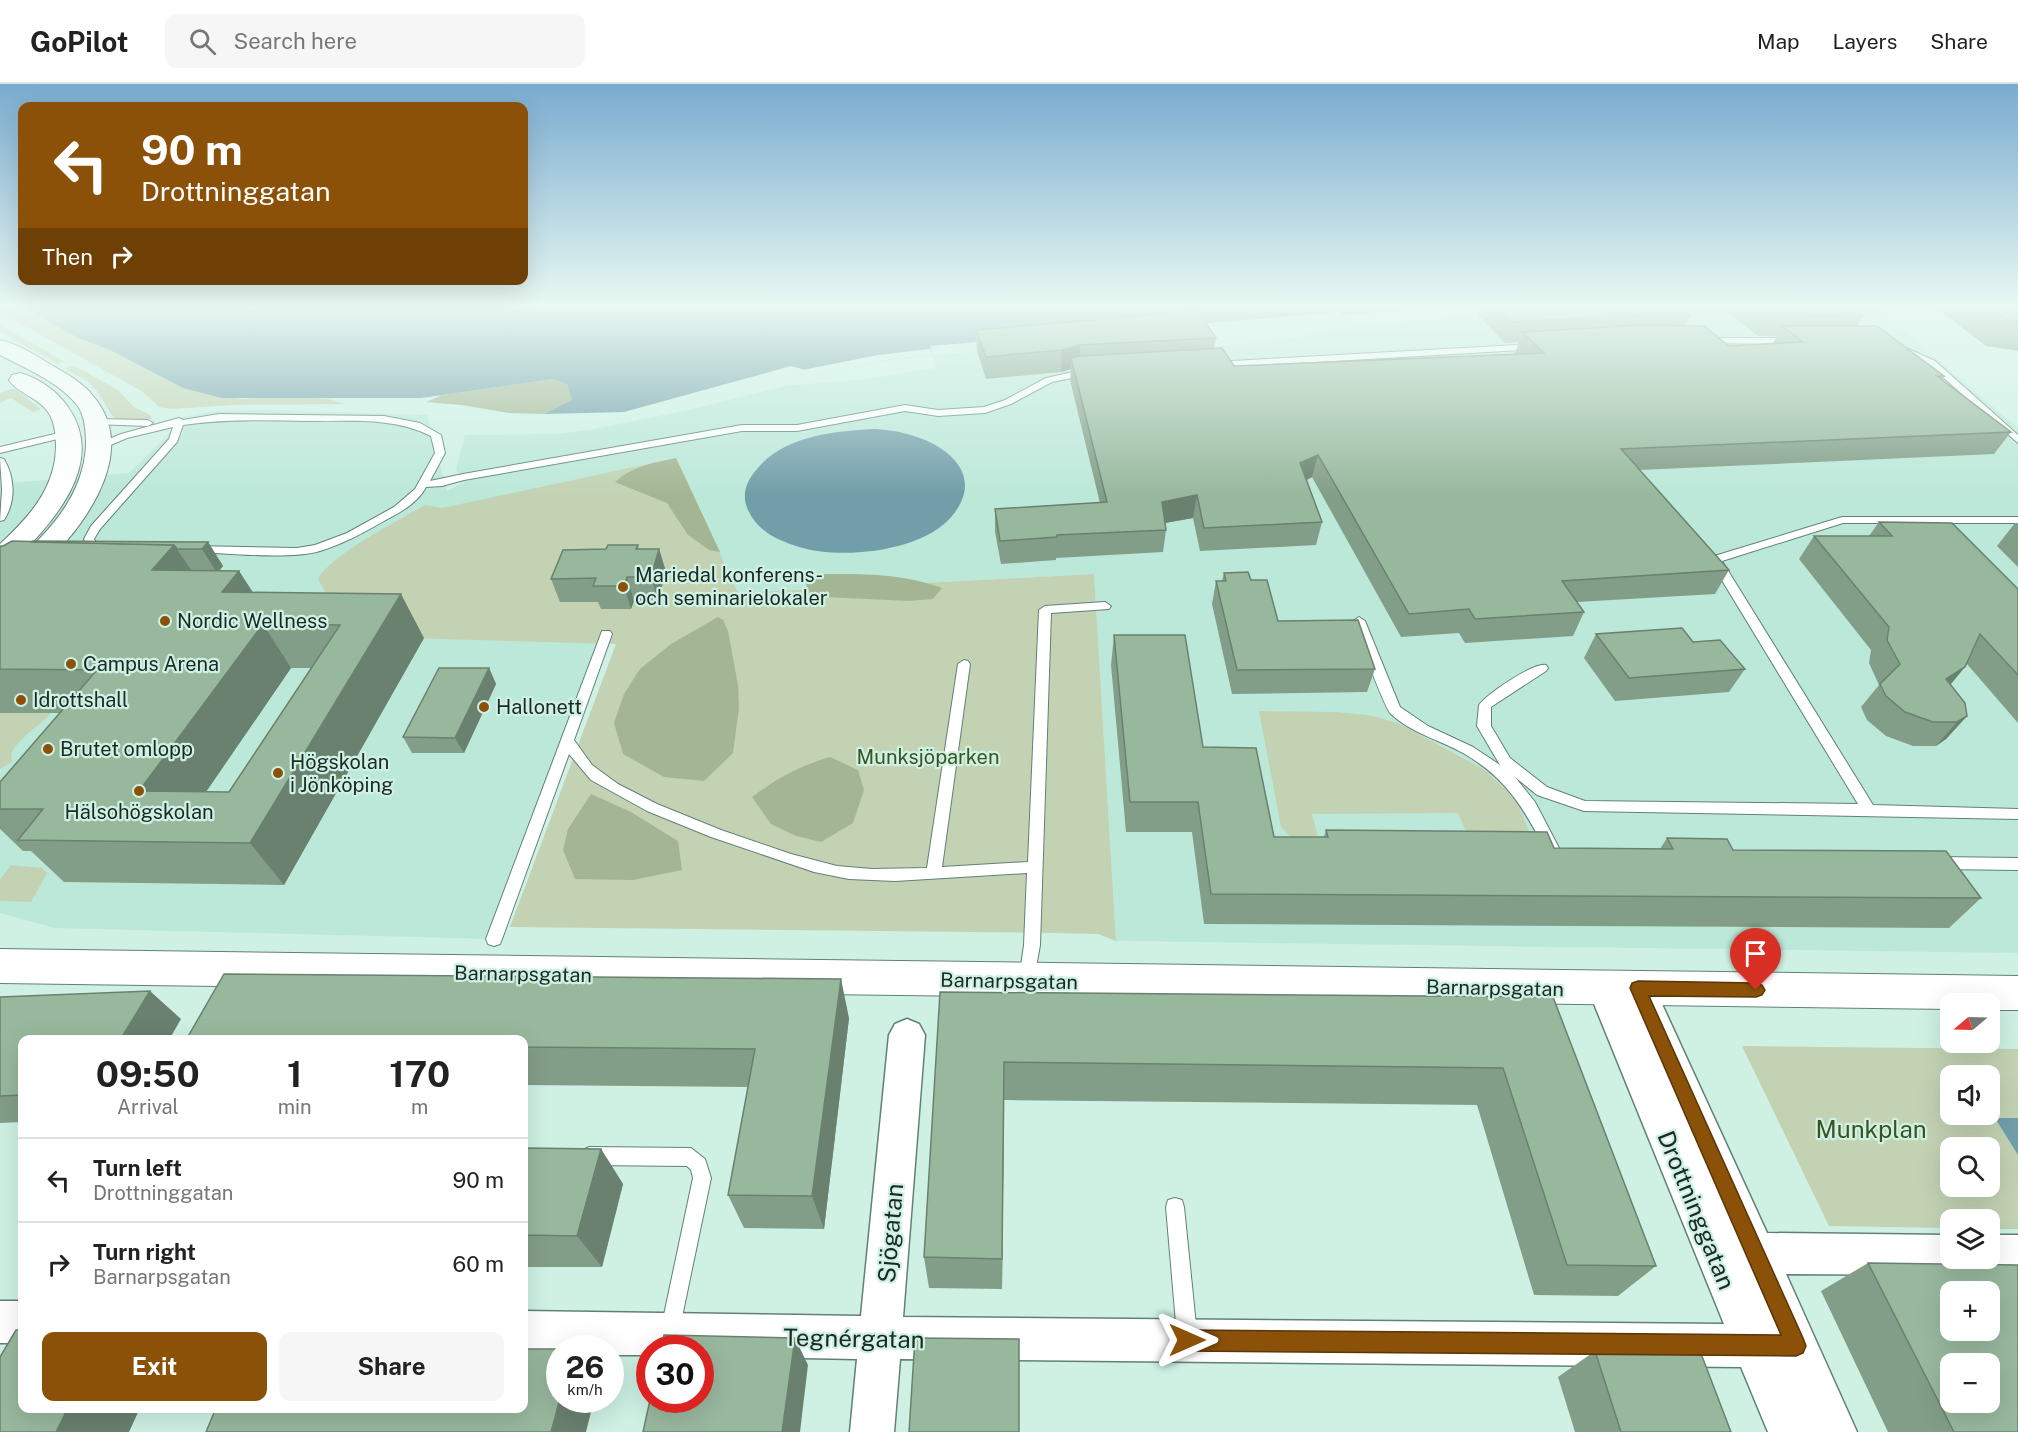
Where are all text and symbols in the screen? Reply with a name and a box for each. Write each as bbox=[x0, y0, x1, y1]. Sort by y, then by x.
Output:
search box bbox=[165, 14, 585, 68]
text: GoPilot bbox=[30, 25, 129, 58]
icon: search bbox=[186, 25, 219, 58]
text: Search here bbox=[234, 28, 357, 54]
text: Map bbox=[1757, 29, 1800, 54]
text: Layers bbox=[1833, 29, 1897, 54]
text: Share bbox=[1930, 29, 1988, 54]
text: 90 m bbox=[141, 125, 243, 174]
icon: left bbox=[42, 126, 120, 204]
text: Drottninggatan bbox=[141, 175, 331, 207]
icon: right bbox=[105, 240, 138, 273]
text: Then bbox=[42, 244, 93, 270]
place label: Mariedal konferens- och seminarielokaler bbox=[635, 563, 828, 610]
marker: Mariedal konferens- och seminarielokaler bbox=[616, 580, 630, 594]
place label: Nordic Wellness bbox=[177, 609, 327, 633]
marker: Nordic Wellness bbox=[158, 614, 172, 628]
place label: Campus Arena bbox=[83, 652, 219, 676]
marker: Campus Arena bbox=[64, 657, 78, 671]
place label: Idrottshall bbox=[33, 688, 128, 712]
marker: Idrottshall bbox=[14, 693, 28, 707]
place label: Hallonett bbox=[496, 695, 582, 719]
marker: Hallonett bbox=[477, 700, 491, 714]
place label: Brutet omlopp bbox=[60, 737, 193, 761]
marker: Brutet omlopp bbox=[41, 742, 55, 756]
park label: Munksjöparken bbox=[857, 745, 999, 769]
place label: Högskolan i Jönköping bbox=[290, 750, 393, 797]
marker: Högskolan i Jönköping bbox=[271, 766, 285, 780]
marker: Hälsohögskolan bbox=[132, 784, 146, 798]
place label: Hälsohögskolan bbox=[64, 800, 214, 824]
pin bbox=[1730, 928, 1781, 990]
icon: arrive bbox=[1739, 937, 1772, 970]
street label: Barnarpsgatan bbox=[454, 961, 592, 987]
street label: Barnarpsgatan bbox=[940, 968, 1078, 994]
street label: Barnarpsgatan bbox=[1426, 975, 1564, 1001]
north arrow bbox=[1940, 993, 2000, 1053]
map controls bbox=[1940, 993, 2000, 1413]
text: 09:50 bbox=[96, 1053, 200, 1095]
text: 1 bbox=[287, 1053, 302, 1095]
text: 170 bbox=[389, 1053, 450, 1095]
button: sound bbox=[1940, 1065, 2000, 1125]
text: Arrival bbox=[117, 1095, 179, 1119]
text: min bbox=[278, 1095, 312, 1119]
text: m bbox=[411, 1095, 428, 1119]
park label: Munkplan bbox=[1815, 1115, 1927, 1143]
street label: Drottninggatan bbox=[1652, 1127, 1742, 1293]
button: search bbox=[1940, 1137, 2000, 1197]
text: Turn left bbox=[93, 1155, 182, 1181]
icon: left bbox=[42, 1164, 75, 1197]
text: 90 m bbox=[453, 1167, 504, 1193]
text: Drottninggatan bbox=[93, 1181, 233, 1205]
street label: Sjögatan bbox=[872, 1182, 908, 1284]
button: layers bbox=[1940, 1209, 2000, 1269]
text: Turn right bbox=[93, 1239, 196, 1265]
icon: right bbox=[42, 1248, 75, 1281]
text: 60 m bbox=[453, 1251, 504, 1277]
text: Barnarpsgatan bbox=[93, 1265, 231, 1289]
button: + bbox=[1940, 1281, 2000, 1341]
position arrow bbox=[1155, 1308, 1219, 1372]
street label: Tegnérgatan bbox=[783, 1323, 925, 1353]
button: Exit bbox=[42, 1332, 267, 1401]
button: Share bbox=[279, 1332, 504, 1401]
speed limit sign: 30 bbox=[636, 1335, 714, 1413]
text: 26 bbox=[566, 1349, 604, 1385]
button: − bbox=[1940, 1353, 2000, 1413]
text: km/h bbox=[567, 1381, 603, 1398]

